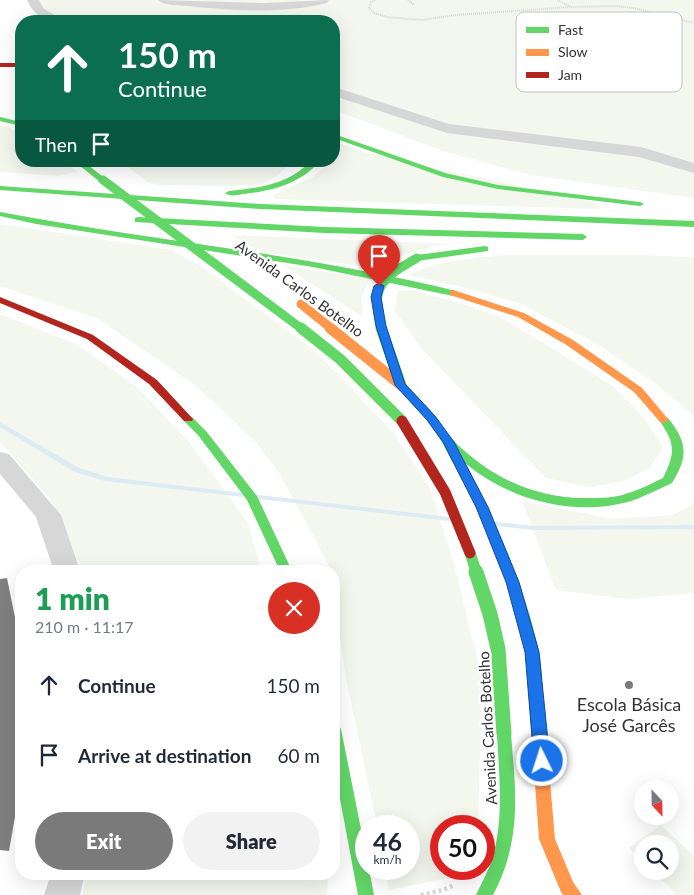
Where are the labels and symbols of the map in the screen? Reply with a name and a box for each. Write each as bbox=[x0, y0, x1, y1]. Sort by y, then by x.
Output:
legend bbox=[516, 12, 682, 92]
text: Fast bbox=[558, 21, 583, 38]
text: Slow bbox=[558, 43, 588, 60]
text: Jam bbox=[558, 66, 582, 83]
pin bbox=[358, 235, 400, 286]
street label: Avenida Carlos Botelho bbox=[233, 236, 367, 340]
street label: Avenida Carlos Botelho bbox=[474, 651, 500, 805]
marker: Escola Básica José Garcês bbox=[623, 679, 635, 691]
place label: Escola Básica José Garcês bbox=[577, 693, 681, 736]
position arrow bbox=[515, 734, 567, 786]
north arrow bbox=[634, 780, 679, 825]
speed limit sign: 50 bbox=[430, 815, 495, 880]

